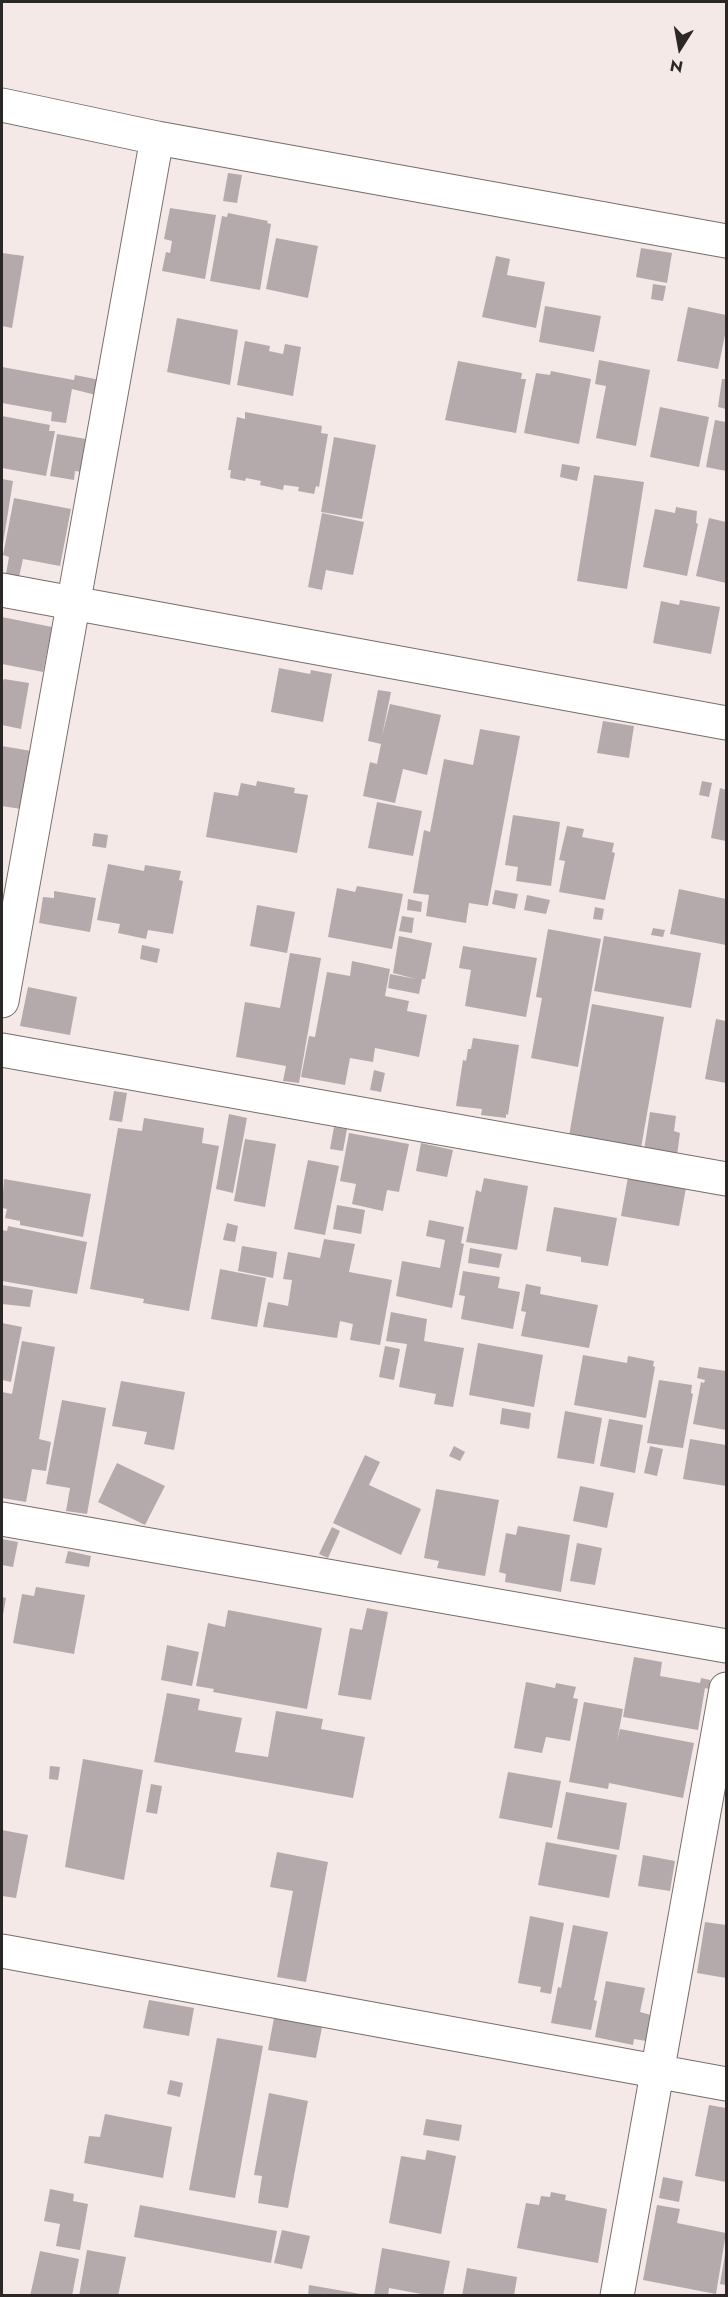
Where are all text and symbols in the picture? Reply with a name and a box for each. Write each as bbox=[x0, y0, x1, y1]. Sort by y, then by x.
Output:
north arrow bbox=[650, 18, 710, 78]
text: N bbox=[668, 54, 685, 79]

